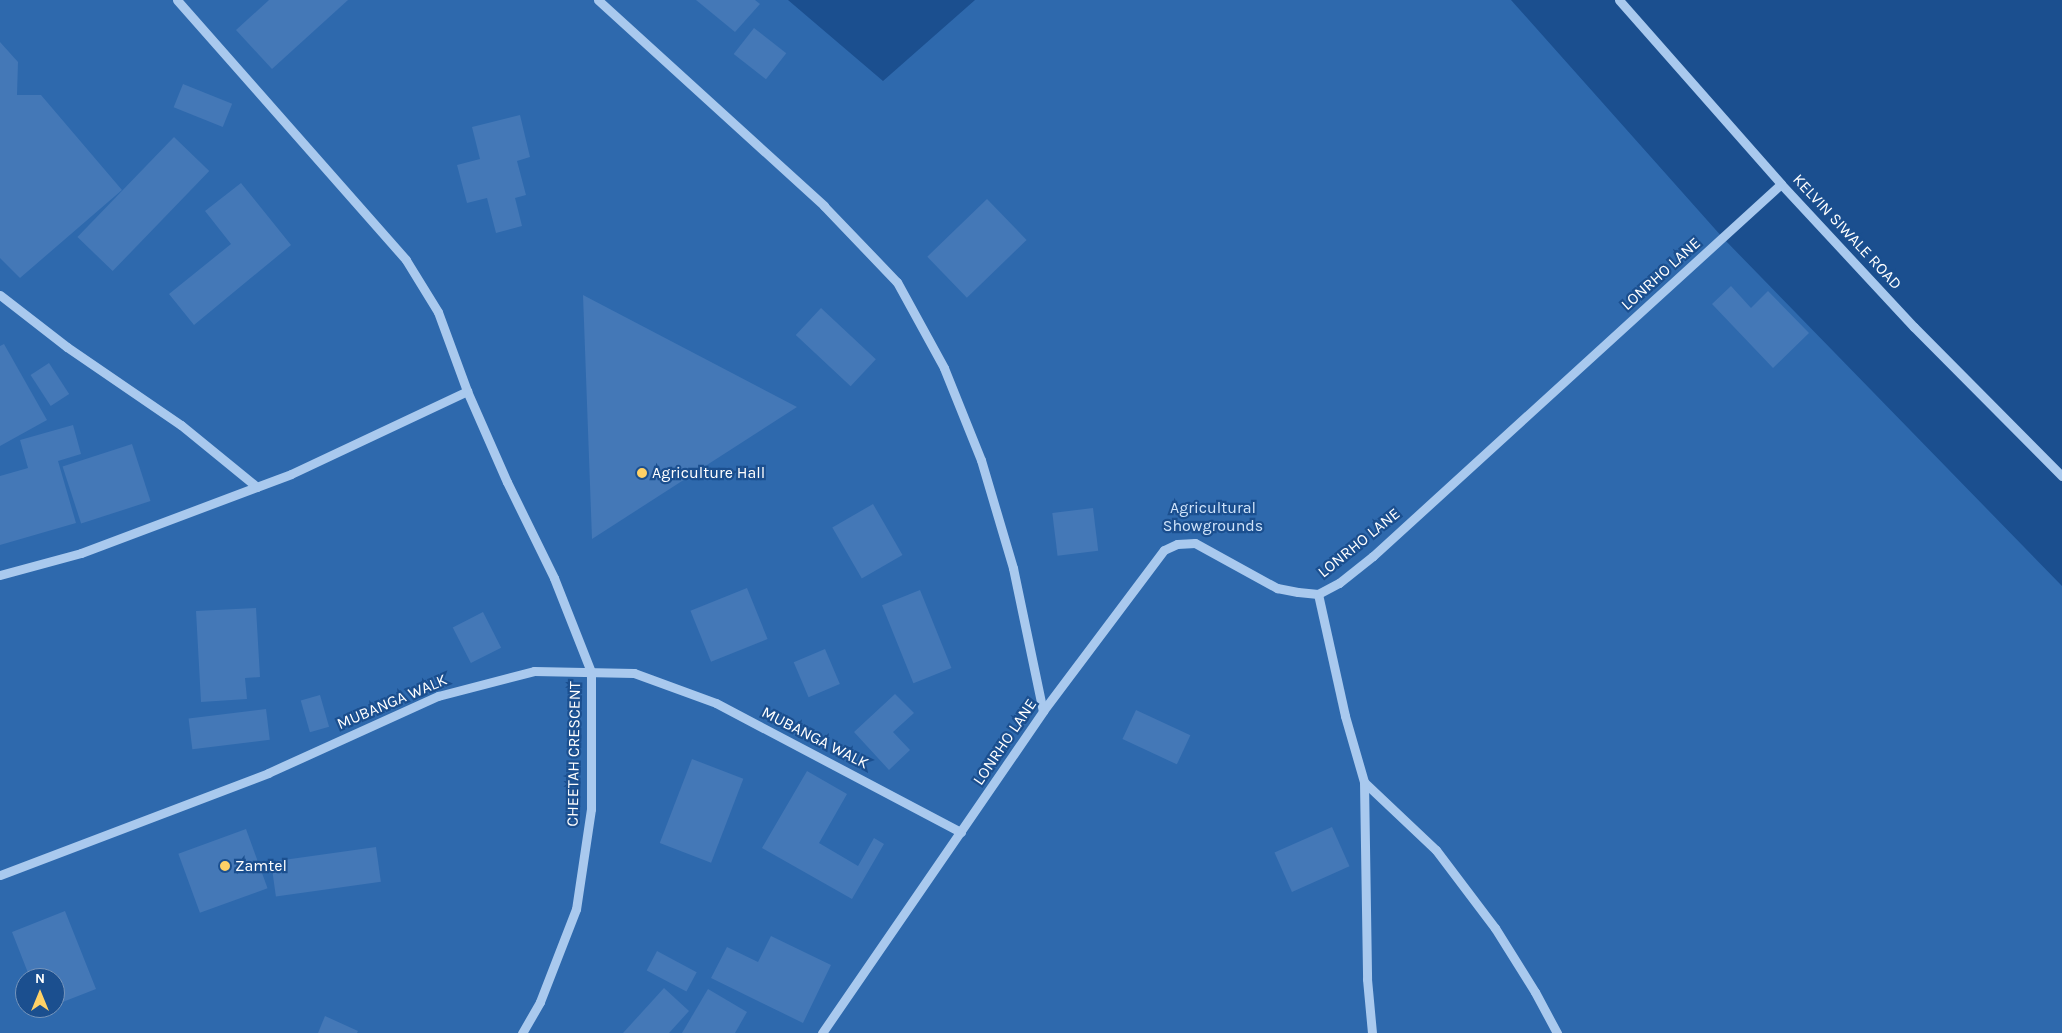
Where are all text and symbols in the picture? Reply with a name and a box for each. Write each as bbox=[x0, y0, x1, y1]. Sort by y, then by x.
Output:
street label: KELVIN SIWALE ROAD bbox=[1788, 170, 1906, 294]
street label: LONRHO LANE bbox=[1617, 233, 1705, 315]
place label: Agriculture Hall bbox=[652, 463, 765, 483]
marker: Agriculture Hall bbox=[636, 467, 648, 479]
park label: Agricultural Showgrounds bbox=[1163, 498, 1263, 536]
street label: LONRHO LANE bbox=[1314, 504, 1404, 582]
street label: MUBANGA WALK bbox=[334, 670, 450, 734]
street label: CHEETAH CRESCENT bbox=[563, 681, 585, 827]
street label: LONRHO LANE bbox=[969, 695, 1041, 789]
street label: MUBANGA WALK bbox=[758, 703, 872, 773]
place label: Zamtel bbox=[235, 856, 287, 876]
marker: Zamtel bbox=[219, 860, 231, 872]
north arrow bbox=[15, 968, 65, 1018]
text: N bbox=[35, 970, 45, 987]

